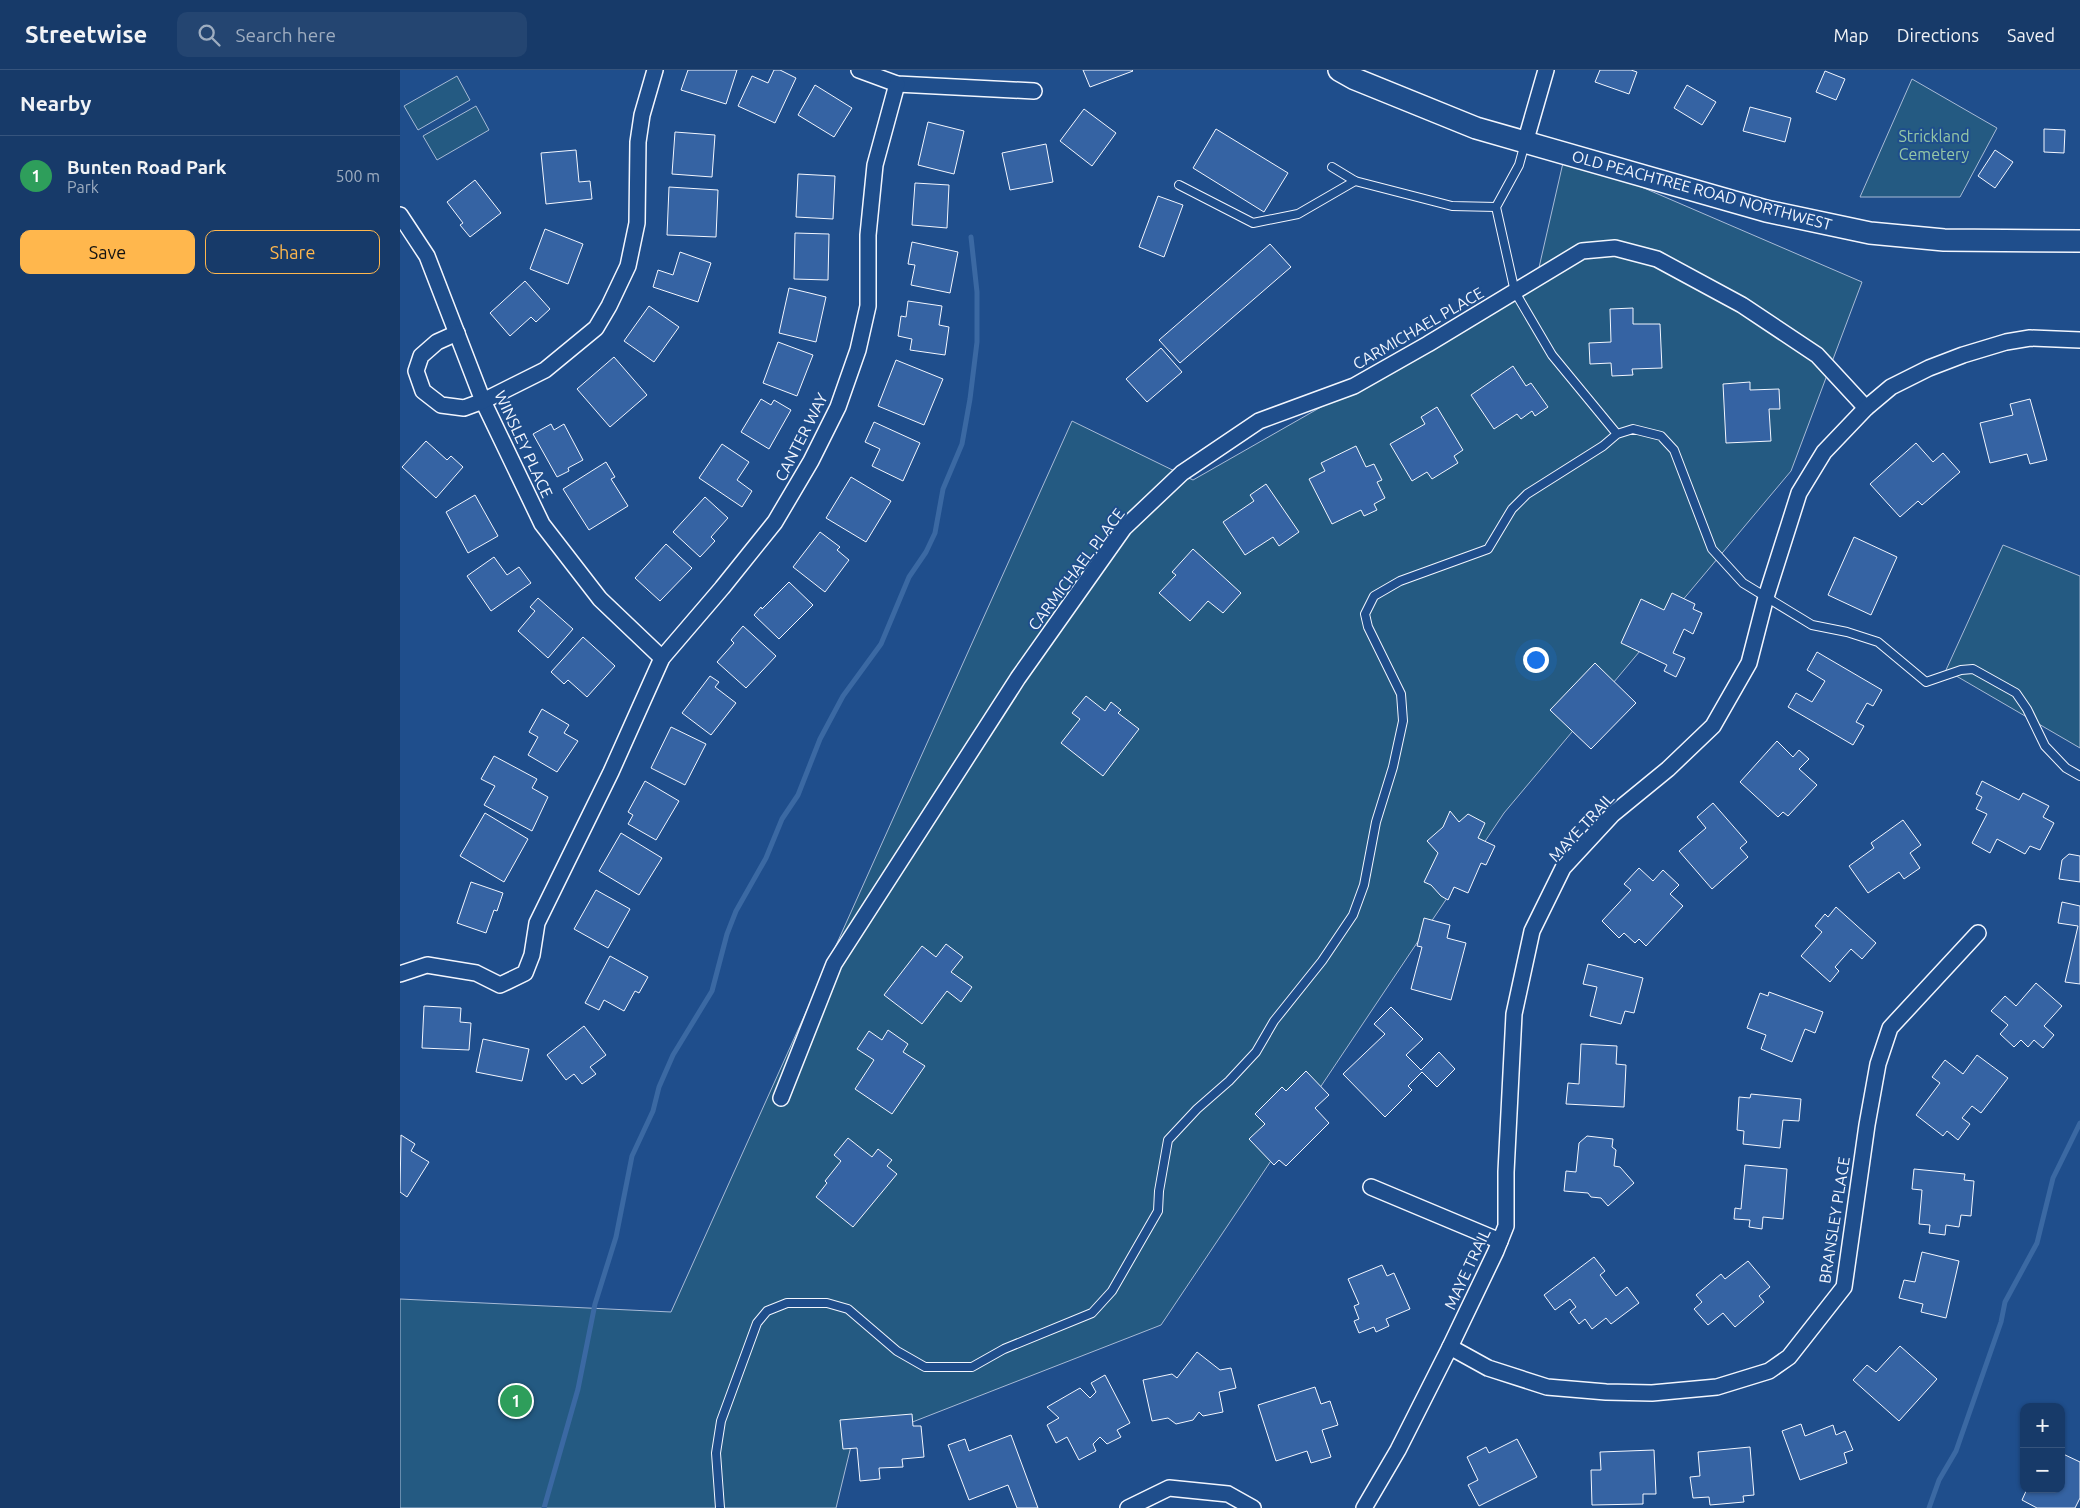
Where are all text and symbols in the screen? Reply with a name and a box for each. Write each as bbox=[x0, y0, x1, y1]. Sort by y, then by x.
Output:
search box bbox=[177, 12, 527, 57]
text: Streetwise bbox=[25, 21, 147, 48]
icon: search bbox=[195, 21, 223, 49]
text: Search here bbox=[235, 24, 336, 46]
text: Map bbox=[1833, 25, 1869, 45]
text: Directions bbox=[1897, 25, 1979, 45]
text: Saved bbox=[2007, 25, 2055, 45]
text: Nearby bbox=[20, 91, 91, 115]
park label: Strickland Cemetery bbox=[1898, 127, 1970, 163]
street label: OLD PEACHTREE ROAD NORTHWEST bbox=[1570, 147, 1834, 233]
text: Bunten Road Park bbox=[67, 156, 227, 178]
text: 1 bbox=[31, 167, 41, 185]
text: 500 m bbox=[335, 167, 380, 185]
text: Park bbox=[67, 178, 99, 196]
button: Save bbox=[20, 230, 195, 274]
button: Share bbox=[205, 230, 380, 274]
street label: CARMICHAEL PLACE bbox=[1349, 283, 1487, 373]
street label: WINSLEY PLACE bbox=[491, 388, 557, 500]
street label: CANTER WAY bbox=[771, 389, 831, 484]
street label: CARMICHAEL PLACE bbox=[1024, 505, 1128, 633]
your location bbox=[1523, 647, 1549, 673]
street label: MAYE TRAIL bbox=[1545, 789, 1617, 865]
street label: BRANSLEY PLACE bbox=[1815, 1155, 1853, 1285]
street label: MAYE TRAIL bbox=[1440, 1226, 1494, 1312]
pin: 1 bbox=[500, 1382, 532, 1420]
map controls bbox=[2020, 1403, 2065, 1493]
button: + bbox=[2020, 1403, 2065, 1448]
button: − bbox=[2020, 1448, 2065, 1493]

